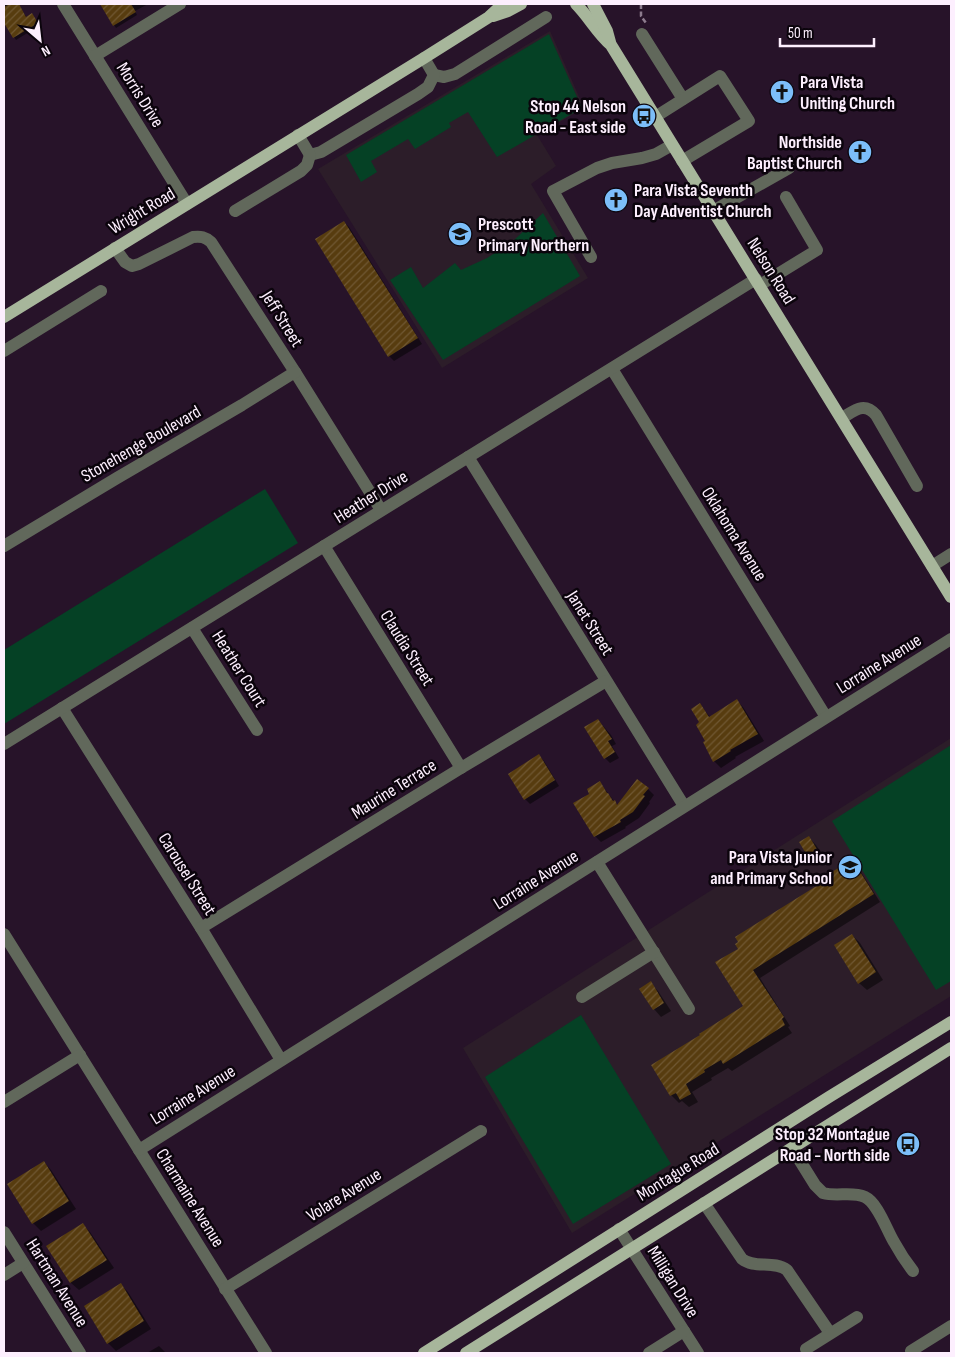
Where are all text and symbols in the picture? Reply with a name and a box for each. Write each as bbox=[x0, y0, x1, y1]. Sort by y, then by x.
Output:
north arrow bbox=[15, 15, 65, 65]
scale bar bbox=[780, 15, 874, 47]
text: 50 m bbox=[788, 24, 813, 43]
text: N bbox=[39, 42, 53, 60]
street label: Morris Drive bbox=[112, 59, 168, 131]
place label: Para Vista Uniting Church bbox=[800, 72, 895, 114]
church icon: Para Vista Uniting Church bbox=[769, 79, 795, 105]
place label: Stop 44 Nelson Road - East side bbox=[525, 96, 626, 138]
bus stop icon: Stop 44 Nelson Road - East side bbox=[631, 103, 657, 129]
place label: Northside Baptist Church bbox=[747, 132, 842, 174]
church icon: Northside Baptist Church bbox=[847, 139, 873, 165]
place label: Para Vista Seventh Day Adventist Church bbox=[634, 180, 772, 222]
street label: Wright Road bbox=[105, 183, 179, 239]
church icon: Para Vista Seventh Day Adventist Church bbox=[603, 187, 629, 213]
place label: Prescott Primary Northern bbox=[478, 214, 589, 256]
school or university icon: Prescott Primary Northern bbox=[447, 221, 473, 247]
street label: Nelson Road bbox=[742, 234, 800, 308]
street label: Jeff Street bbox=[256, 286, 308, 351]
street label: Stonehenge Boulevard bbox=[77, 401, 205, 487]
street label: Heather Drive bbox=[330, 466, 412, 528]
street label: Oklahoma Avenue bbox=[697, 483, 771, 585]
street label: Janet Street bbox=[562, 586, 618, 659]
street label: Claudia Street bbox=[376, 606, 439, 690]
street label: Heather Court bbox=[207, 627, 271, 712]
street label: Lorraine Avenue bbox=[833, 630, 925, 698]
street label: Maurine Terrace bbox=[348, 755, 440, 823]
street label: Carousel Street bbox=[153, 829, 221, 919]
street label: Lorraine Avenue bbox=[490, 846, 582, 914]
place label: Para Vista Junior and Primary School bbox=[710, 847, 832, 889]
school or university icon: Para Vista Junior and Primary School bbox=[837, 854, 863, 880]
street label: Lorraine Avenue bbox=[147, 1061, 239, 1129]
place label: Stop 32 Montague Road - North side bbox=[775, 1124, 890, 1166]
bus stop icon: Stop 32 Montague Road - North side bbox=[895, 1131, 921, 1157]
street label: Montague Road bbox=[633, 1138, 723, 1206]
street label: Charmaine Avenue bbox=[151, 1145, 229, 1251]
street label: Volare Avenue bbox=[303, 1164, 385, 1226]
street label: Hartman Avenue bbox=[22, 1235, 92, 1331]
street label: Milligan Drive bbox=[643, 1242, 703, 1322]

